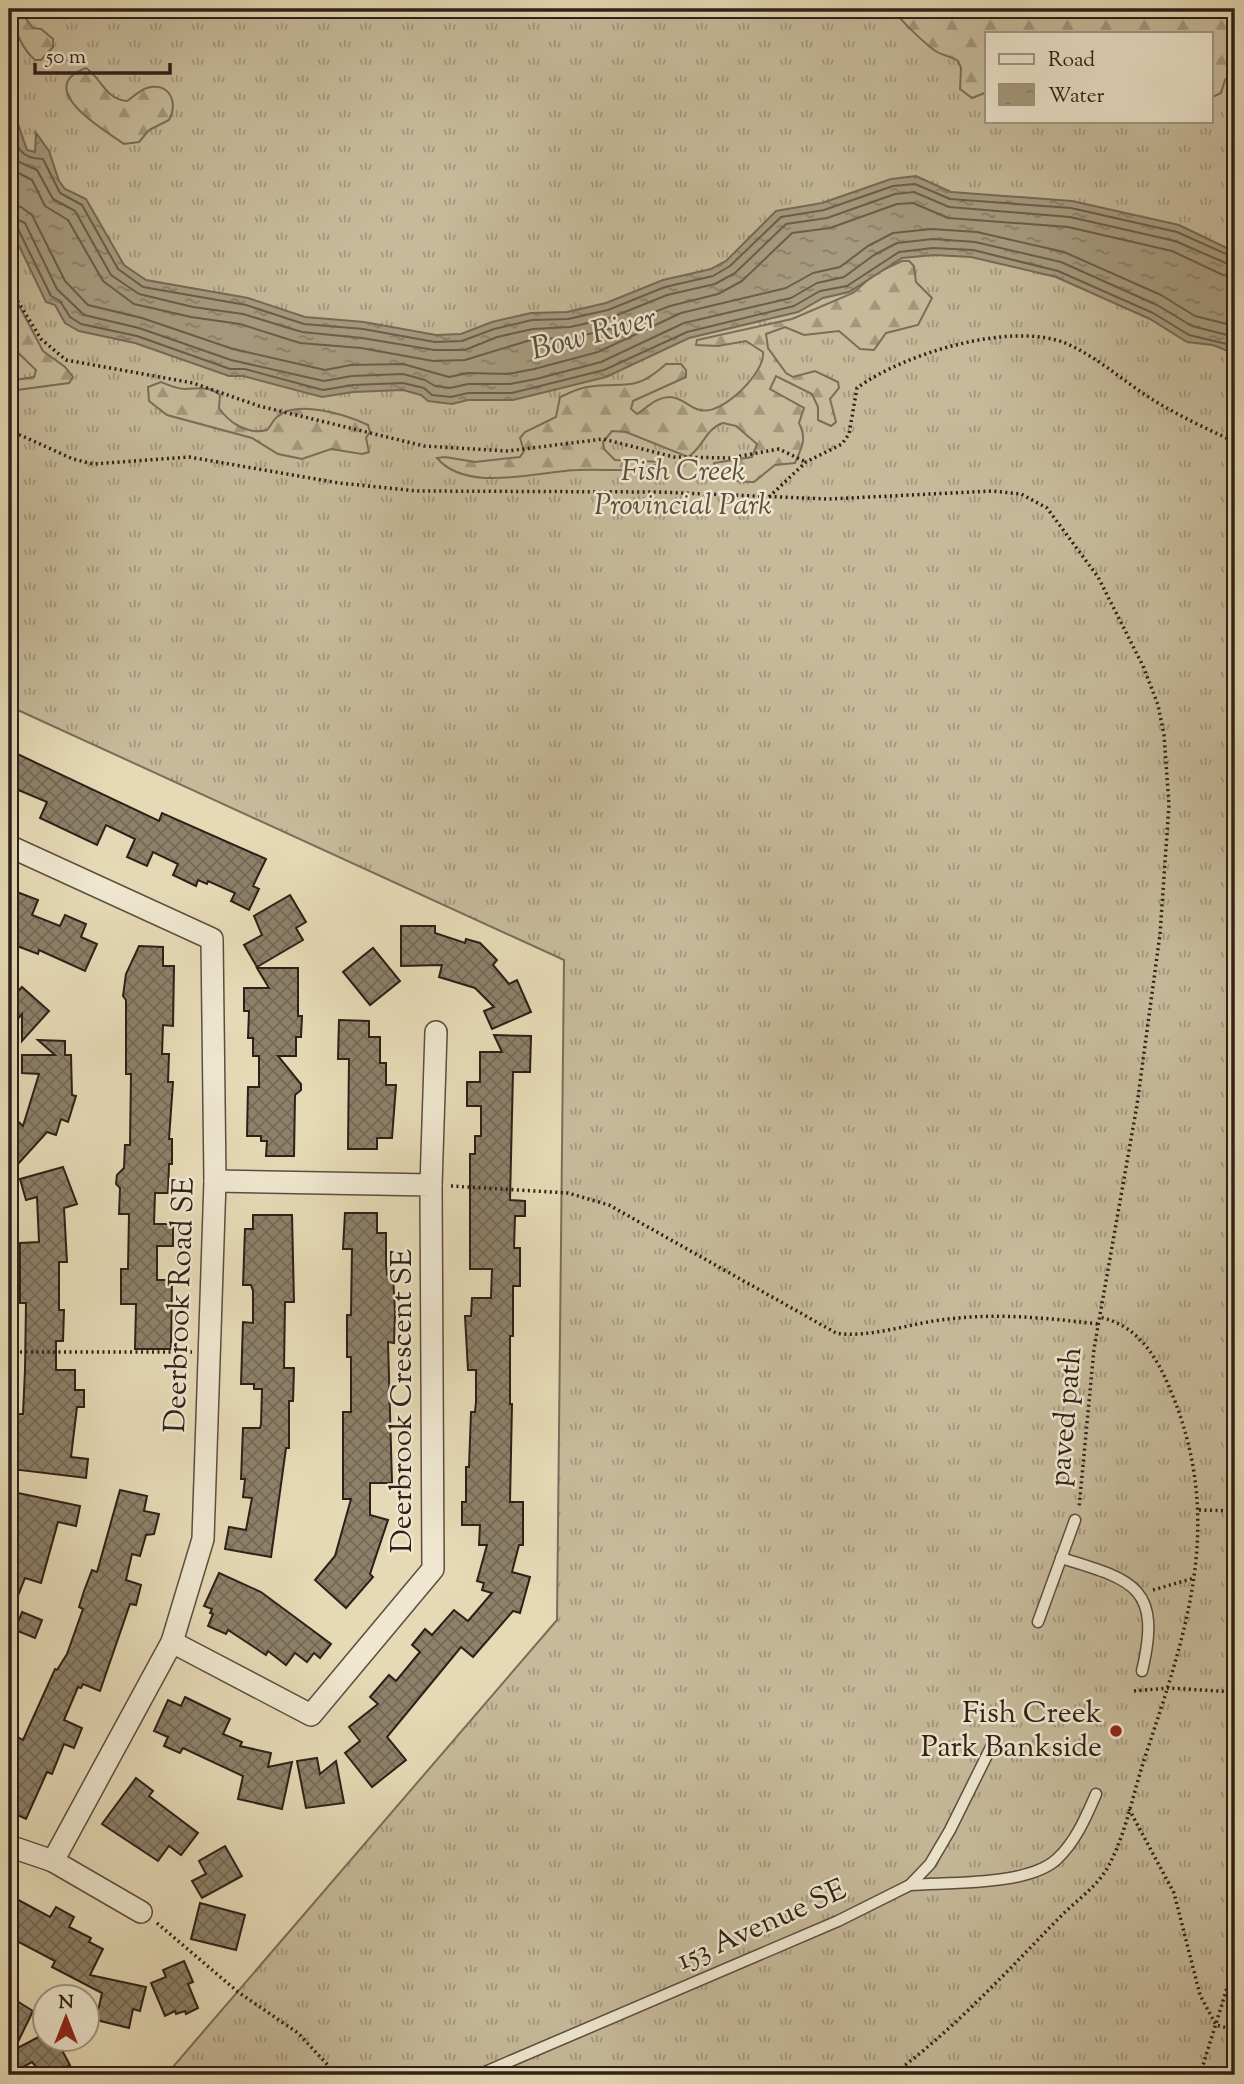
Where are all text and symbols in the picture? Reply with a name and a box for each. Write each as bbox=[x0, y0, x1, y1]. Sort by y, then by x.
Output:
scale bar bbox=[35, 32, 170, 76]
legend bbox=[985, 32, 1212, 122]
text: 50 m bbox=[45, 43, 86, 73]
text: Road bbox=[1048, 46, 1095, 76]
text: Water bbox=[1048, 82, 1105, 112]
water label: Bow River bbox=[526, 296, 662, 374]
park label: Fish Creek Provincial Park bbox=[594, 451, 772, 528]
street label: Deerbrook Road SE bbox=[155, 1177, 207, 1433]
street label: Deerbrook Crescent SE bbox=[382, 1249, 425, 1553]
street label: paved path bbox=[1039, 1345, 1095, 1489]
place label: Fish Creek Park Bankside bbox=[921, 1693, 1102, 1770]
marker: Fish Creek Park Bankside bbox=[1108, 1723, 1124, 1739]
street label: 153 Avenue SE bbox=[670, 1869, 854, 1983]
north arrow bbox=[32, 1982, 102, 2052]
text: N bbox=[58, 1990, 74, 2017]

